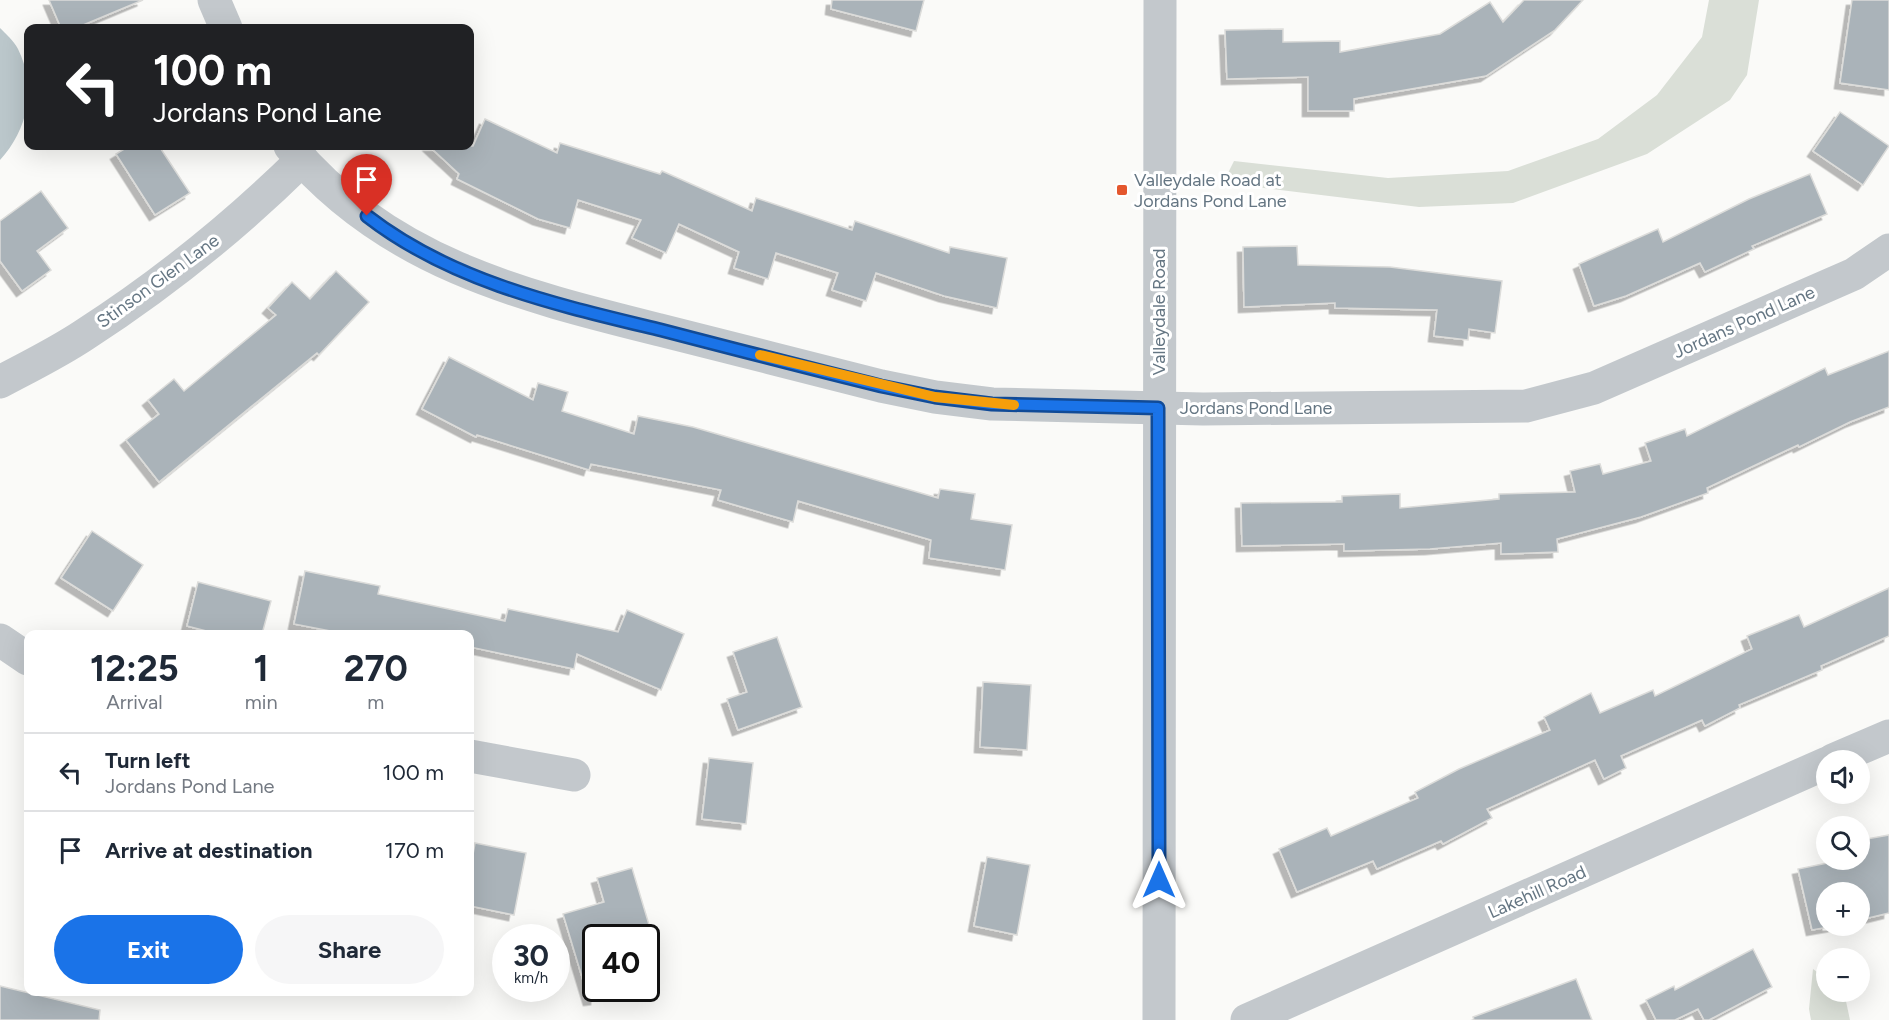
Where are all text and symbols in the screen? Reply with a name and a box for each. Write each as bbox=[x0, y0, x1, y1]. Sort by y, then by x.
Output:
text: 100 m bbox=[153, 45, 272, 96]
icon: left bbox=[54, 48, 132, 126]
text: Jordans Pond Lane bbox=[153, 96, 382, 129]
pin bbox=[341, 154, 392, 216]
icon: arrive bbox=[350, 163, 383, 196]
place label: Valleydale Road at Jordans Pond Lane bbox=[1134, 169, 1287, 212]
marker: Valleydale Road at Jordans Pond Lane bbox=[1115, 183, 1129, 197]
street label: Stinson Glen Lane bbox=[93, 229, 224, 333]
street label: Valleydale Road bbox=[1148, 248, 1170, 376]
street label: Jordans Pond Lane bbox=[1670, 281, 1818, 363]
street label: Jordans Pond Lane bbox=[1180, 397, 1332, 419]
text: 12:25 bbox=[90, 647, 179, 690]
text: 1 bbox=[254, 647, 269, 690]
text: 270 bbox=[344, 647, 408, 690]
text: Arrival bbox=[106, 690, 163, 714]
text: min bbox=[245, 690, 278, 714]
text: m bbox=[367, 690, 384, 714]
text: Turn left bbox=[105, 747, 191, 774]
map controls bbox=[1816, 750, 1870, 1002]
button: sound bbox=[1816, 750, 1870, 804]
icon: left bbox=[54, 756, 87, 789]
text: 100 m bbox=[383, 759, 444, 786]
text: Jordans Pond Lane bbox=[105, 774, 274, 798]
button: search bbox=[1816, 816, 1870, 870]
icon: arrive bbox=[54, 834, 87, 867]
text: Arrive at destination bbox=[105, 837, 313, 864]
text: 170 m bbox=[385, 837, 444, 864]
position arrow bbox=[1127, 848, 1191, 912]
street label: Lakehill Road bbox=[1485, 861, 1589, 923]
button: + bbox=[1816, 882, 1870, 936]
button: Exit bbox=[54, 915, 243, 984]
button: Share bbox=[255, 915, 444, 984]
speed limit sign: 40 bbox=[582, 924, 660, 1002]
text: 30 bbox=[513, 937, 549, 974]
button: − bbox=[1816, 948, 1870, 1002]
text: km/h bbox=[514, 969, 548, 987]

